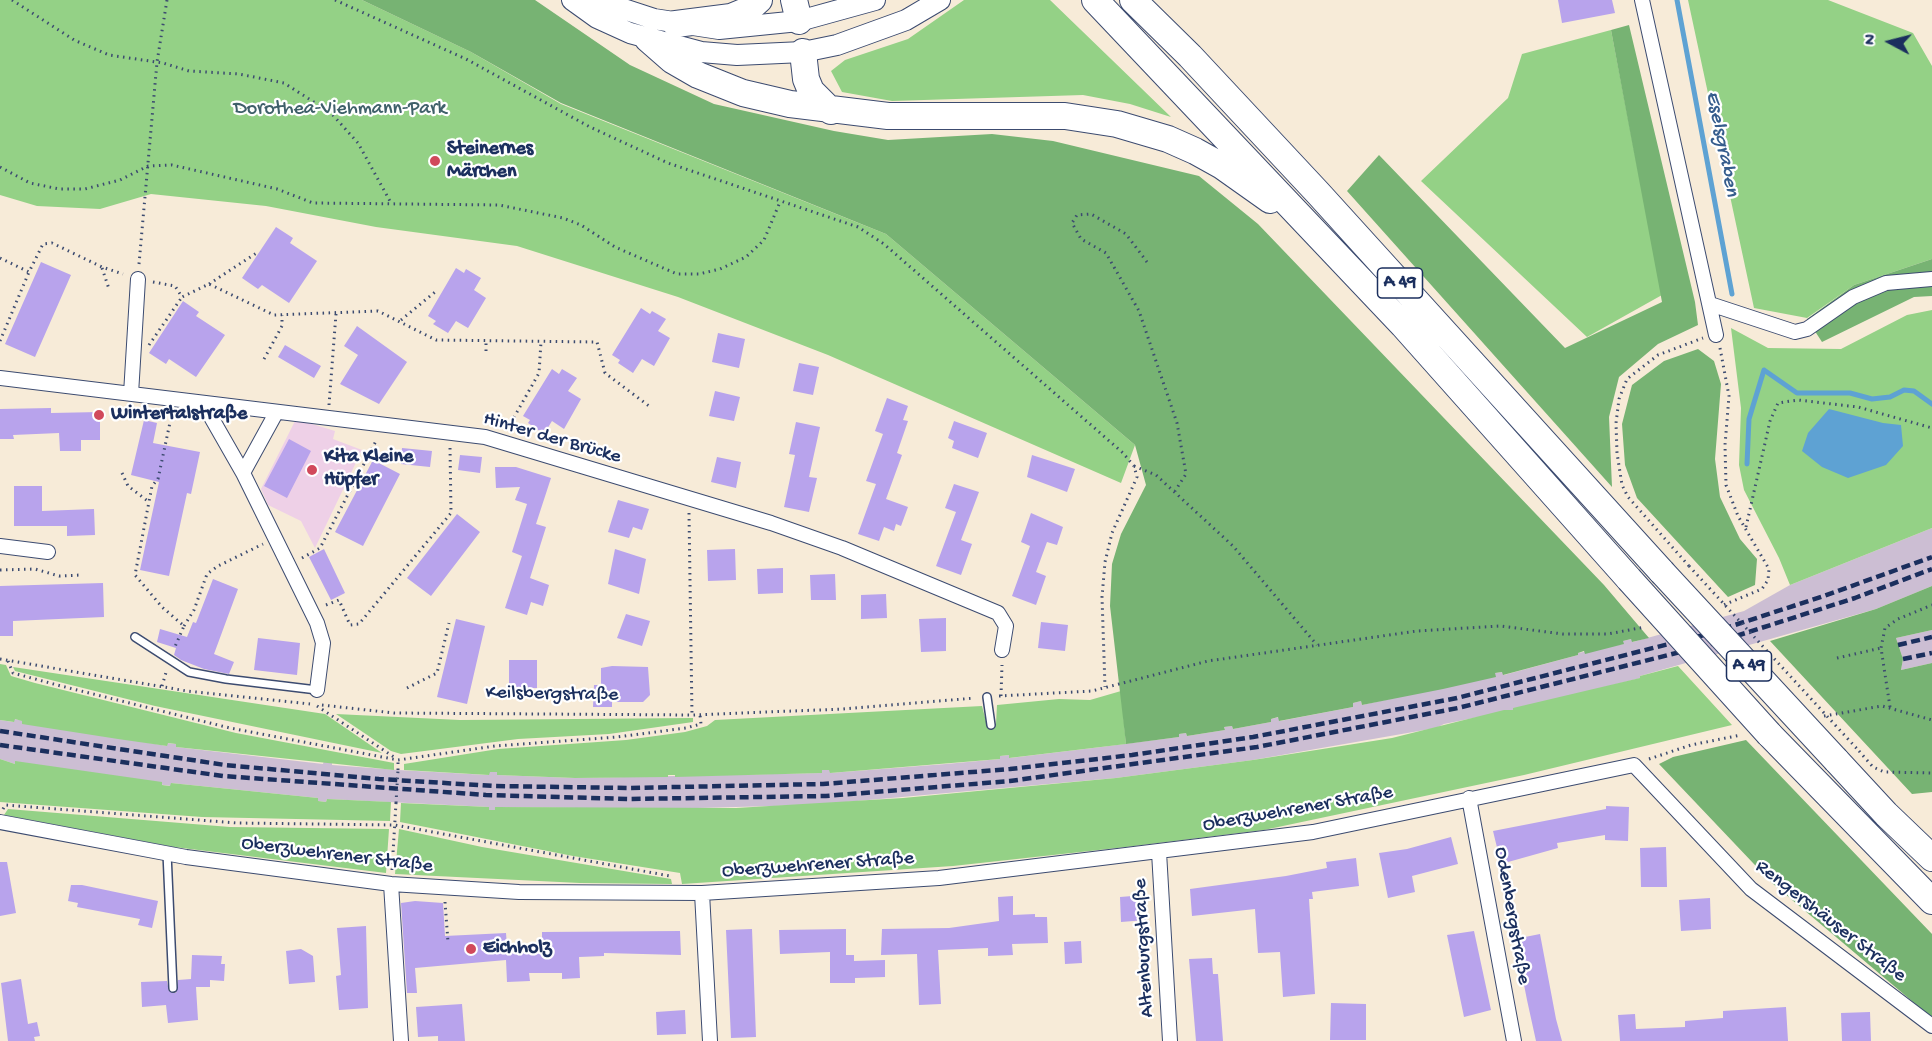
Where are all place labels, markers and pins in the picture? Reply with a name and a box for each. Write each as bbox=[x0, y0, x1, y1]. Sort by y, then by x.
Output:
place label: Steinernes Märchen bbox=[447, 138, 533, 185]
marker: Steinernes Märchen bbox=[428, 154, 442, 168]
place label: Wintertalstraße bbox=[111, 403, 247, 427]
marker: Wintertalstraße bbox=[92, 408, 106, 422]
place label: Kita Kleine Hüpfer bbox=[324, 446, 413, 493]
marker: Kita Kleine Hüpfer bbox=[305, 463, 319, 477]
place label: Eichholz bbox=[483, 937, 552, 961]
marker: Eichholz bbox=[464, 942, 478, 956]

